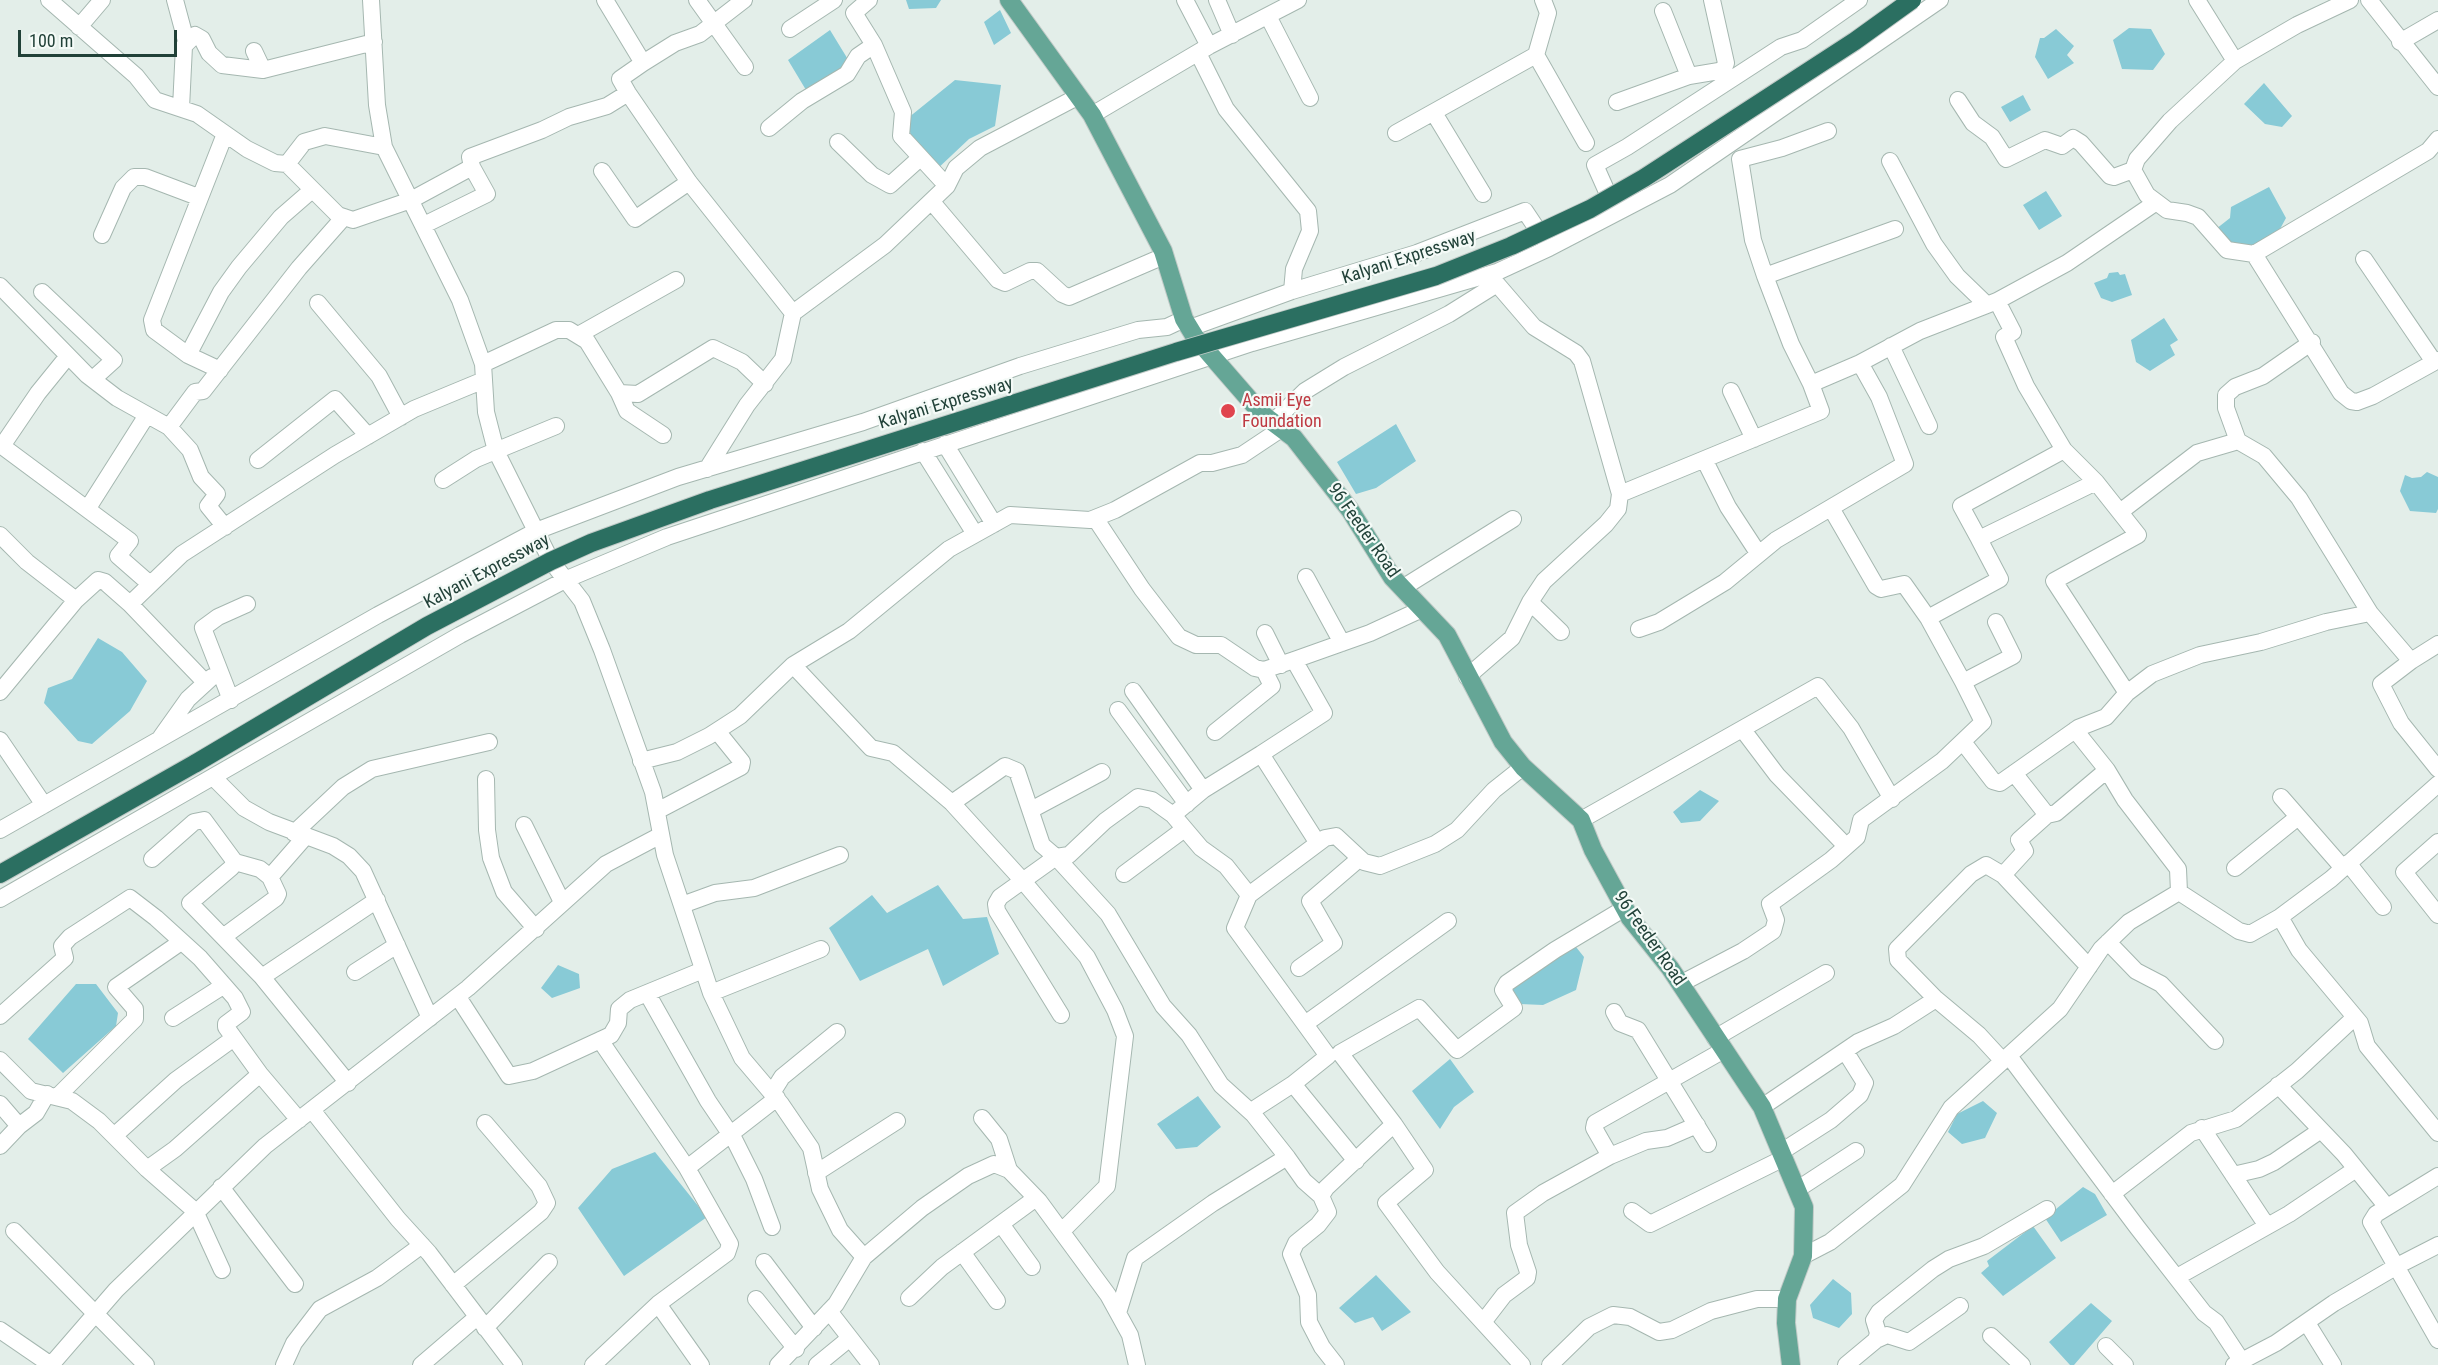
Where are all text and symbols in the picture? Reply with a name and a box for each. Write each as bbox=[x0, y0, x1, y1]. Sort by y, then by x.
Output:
scale bar bbox=[21, 18, 180, 56]
text: 100 m bbox=[29, 30, 73, 51]
street label: Kalyani Expressway bbox=[1340, 226, 1478, 290]
street label: Kalyani Expressway bbox=[876, 373, 1016, 435]
place label: Asmii Eye Foundation bbox=[1242, 390, 1322, 432]
marker: Asmii Eye Foundation bbox=[1219, 402, 1237, 420]
street label: 96 Feeder Road bbox=[1322, 480, 1404, 582]
street label: Kalyani Expressway bbox=[421, 530, 553, 614]
street label: 96 Feeder Road bbox=[1608, 888, 1690, 990]

